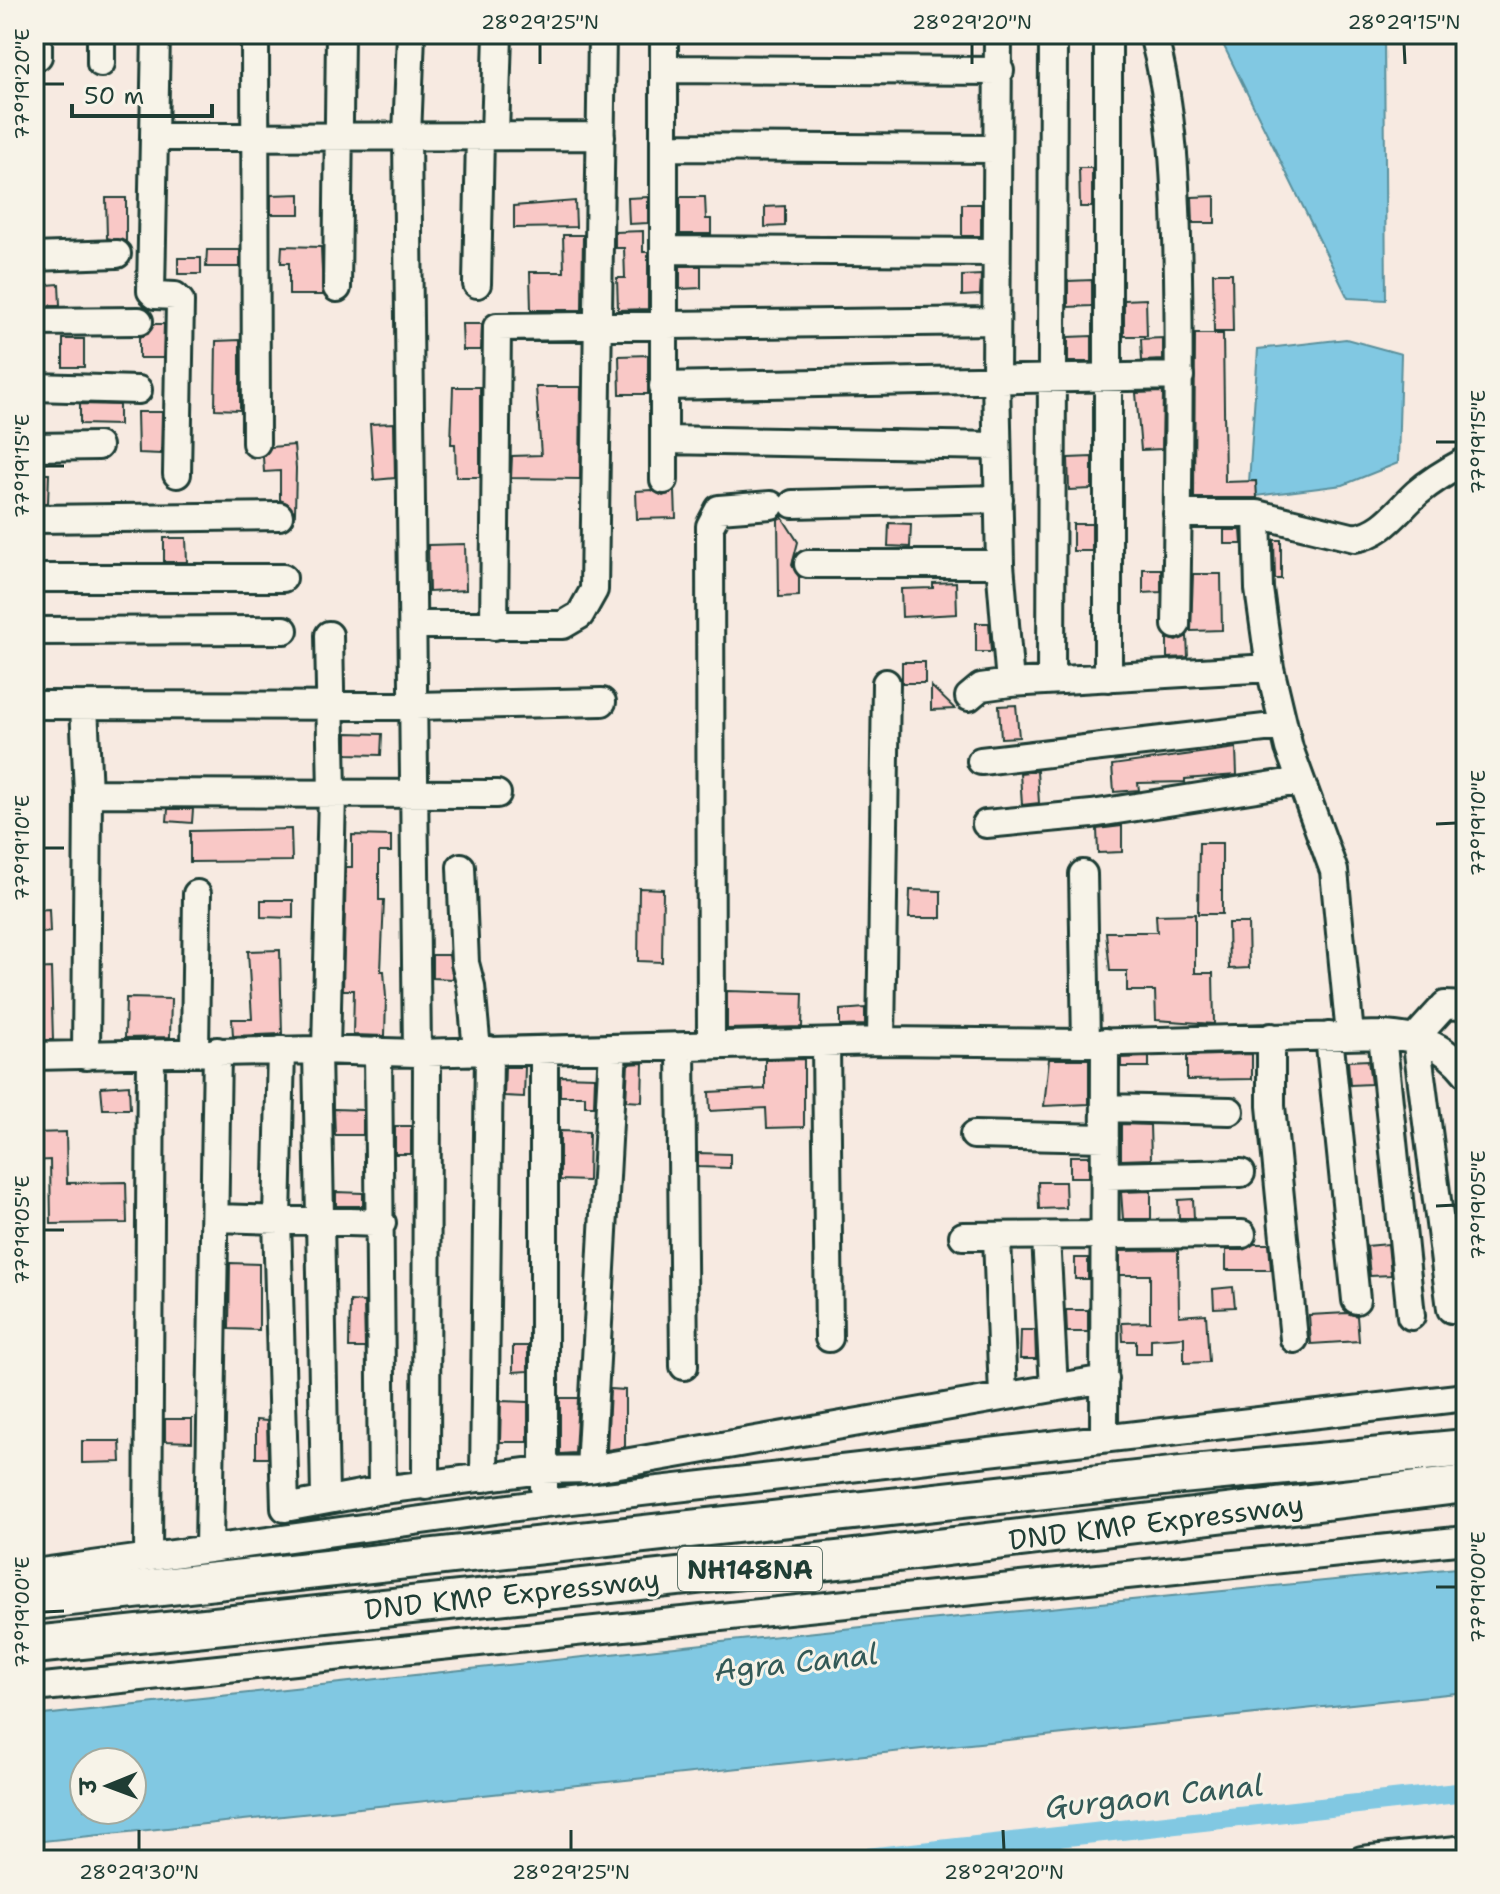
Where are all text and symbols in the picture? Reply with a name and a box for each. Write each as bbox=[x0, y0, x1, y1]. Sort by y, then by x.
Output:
text: 28°29'25"N bbox=[481, 9, 599, 35]
text: 28°29'20"N bbox=[912, 9, 1032, 35]
text: 28°29'15"N bbox=[1347, 9, 1461, 35]
text: 77°19'20"E bbox=[9, 28, 35, 140]
scale bar bbox=[72, 68, 212, 118]
text: 50 m bbox=[84, 80, 144, 112]
text: 77°19'15"E bbox=[1465, 390, 1491, 494]
text: 77°19'15"E bbox=[9, 414, 35, 518]
text: 77°19'10"E bbox=[1465, 770, 1491, 876]
text: 77°19'10"E bbox=[9, 795, 35, 901]
text: 77°19'05"E bbox=[1465, 1150, 1491, 1260]
text: 77°19'05"E bbox=[9, 1175, 35, 1285]
street label: DND KMP Expressway bbox=[1006, 1485, 1306, 1559]
text: 77°19'00"E bbox=[1465, 1531, 1491, 1643]
road number: NH148NA bbox=[678, 1547, 822, 1591]
text: 77°19'00"E bbox=[9, 1556, 35, 1668]
street label: DND KMP Expressway bbox=[363, 1560, 661, 1628]
water label: Agra Canal bbox=[712, 1633, 880, 1691]
north arrow bbox=[68, 1746, 148, 1826]
water label: Gurgaon Canal bbox=[1043, 1764, 1265, 1828]
text: उ bbox=[74, 1776, 103, 1796]
text: 28°29'30"N bbox=[79, 1859, 199, 1885]
text: 28°29'25"N bbox=[512, 1859, 630, 1885]
text: 28°29'20"N bbox=[944, 1859, 1064, 1885]

